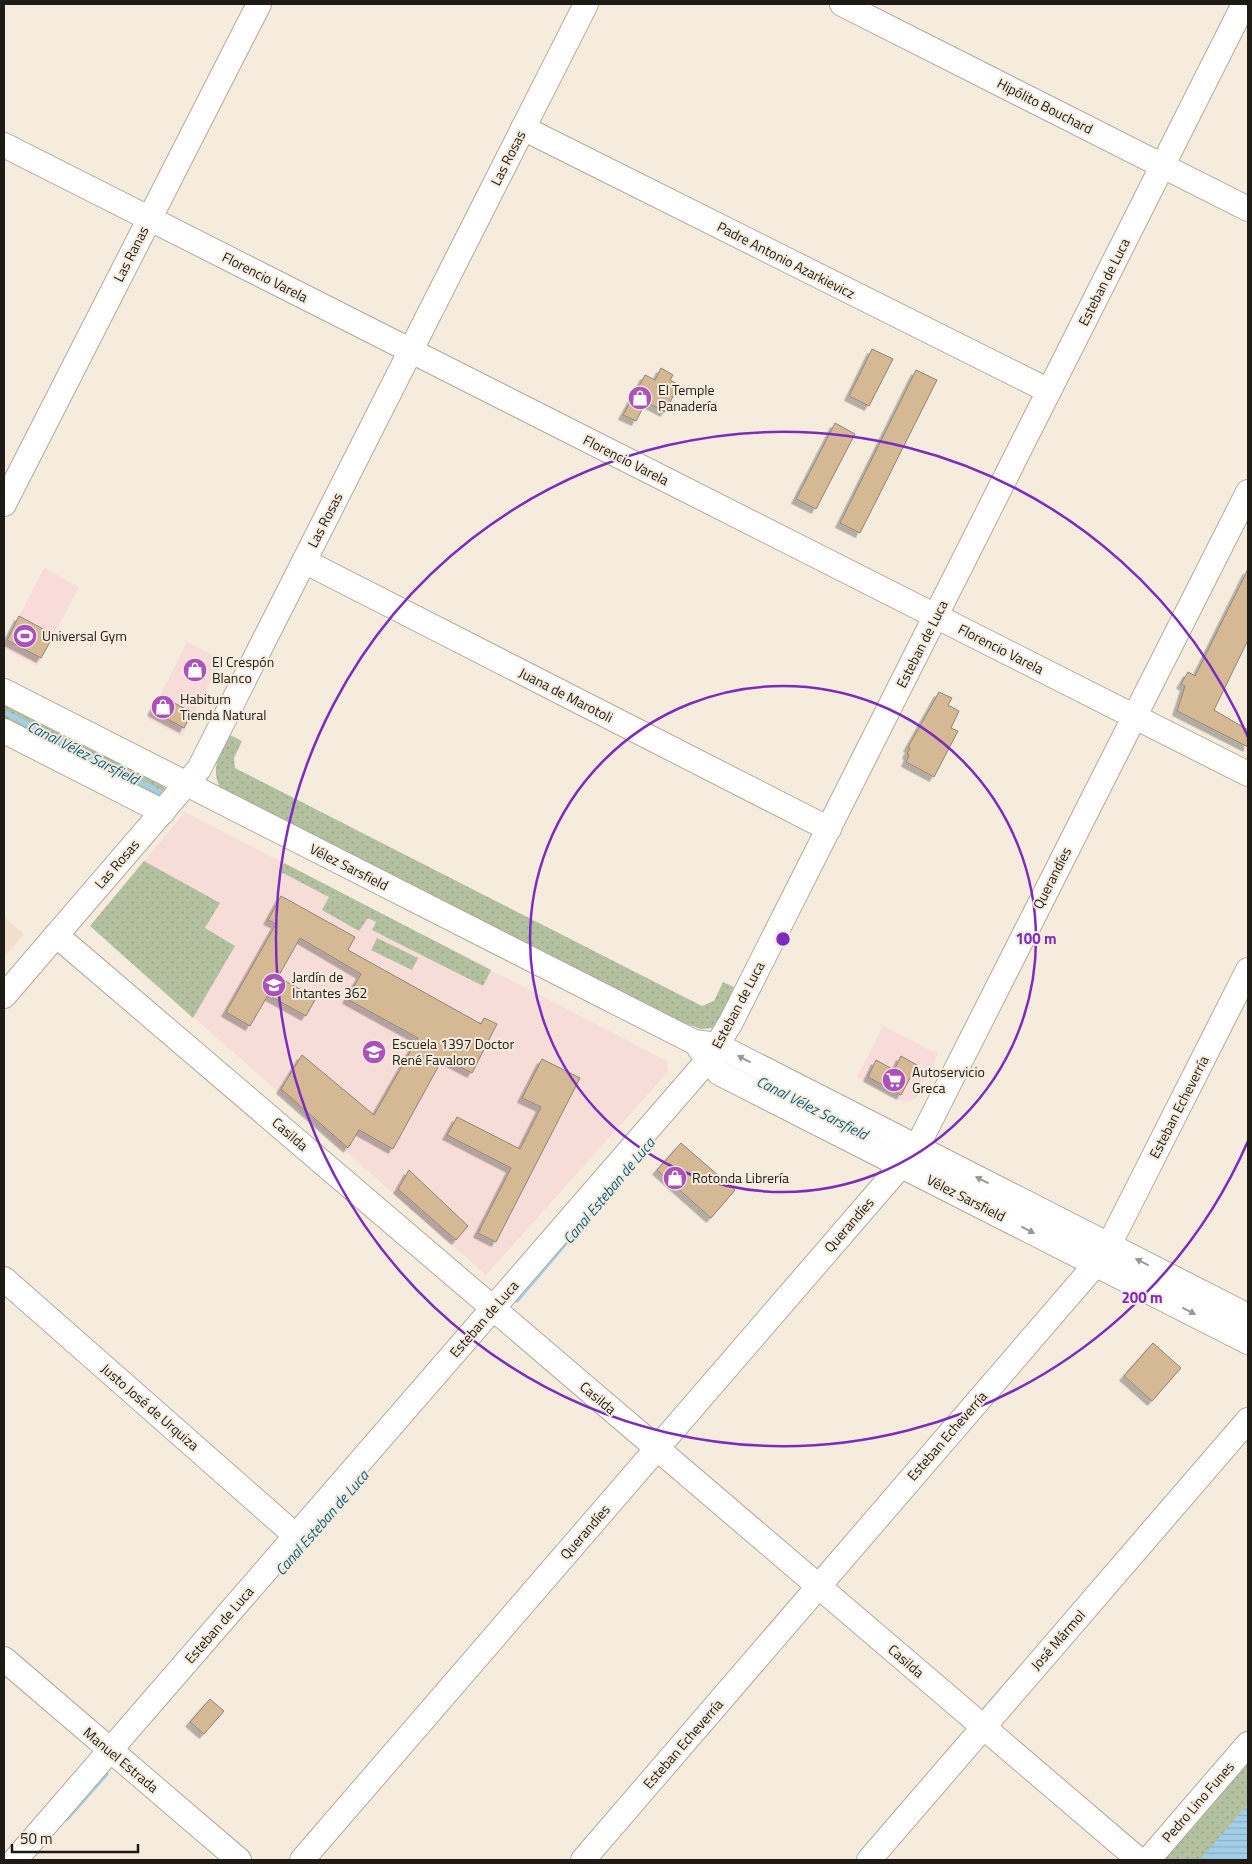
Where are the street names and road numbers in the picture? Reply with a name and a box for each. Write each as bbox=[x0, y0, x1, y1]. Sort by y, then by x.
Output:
street label: Hipólito Bouchard bbox=[994, 72, 1097, 139]
street label: Las Rosas bbox=[485, 127, 530, 189]
street label: Padre Antonio Azarkievicz bbox=[714, 216, 859, 303]
street label: Las Ranas bbox=[108, 222, 154, 285]
street label: Esteban de Luca bbox=[1072, 234, 1135, 329]
street label: Florencio Varela bbox=[219, 246, 312, 307]
street label: Florencio Varela bbox=[580, 429, 673, 490]
street label: Las Rosas bbox=[302, 489, 347, 551]
street label: Esteban de Luca bbox=[890, 596, 953, 691]
street label: Florencio Varela bbox=[955, 618, 1048, 679]
street label: Juana de Marotoli bbox=[516, 662, 617, 727]
street label: Las Rosas bbox=[89, 834, 144, 893]
street label: Vélez Sarsfield bbox=[306, 838, 392, 895]
street label: Querandíes bbox=[1027, 843, 1076, 912]
street label: Esteban de Luca bbox=[706, 957, 769, 1052]
street label: Esteban Echeverría bbox=[1144, 1052, 1214, 1162]
street label: Casilda bbox=[268, 1112, 313, 1155]
street label: Vélez Sarsfield bbox=[923, 1169, 1009, 1226]
street label: Querandíes bbox=[819, 1192, 879, 1257]
street label: Esteban de Luca bbox=[444, 1276, 523, 1362]
street label: Justo José de Urquiza bbox=[97, 1358, 204, 1455]
street label: Casilda bbox=[576, 1376, 621, 1419]
street label: Esteban Echeverría bbox=[902, 1386, 992, 1485]
street label: Querandíes bbox=[555, 1499, 615, 1564]
street label: Esteban de Luca bbox=[179, 1582, 258, 1668]
street label: José Mármol bbox=[1025, 1605, 1090, 1674]
street label: Casilda bbox=[884, 1639, 929, 1682]
street label: Esteban Echeverría bbox=[638, 1694, 728, 1793]
street label: Manuel Estrada bbox=[79, 1722, 164, 1797]
street label: Pedro Lino Funes bbox=[1156, 1757, 1239, 1847]

